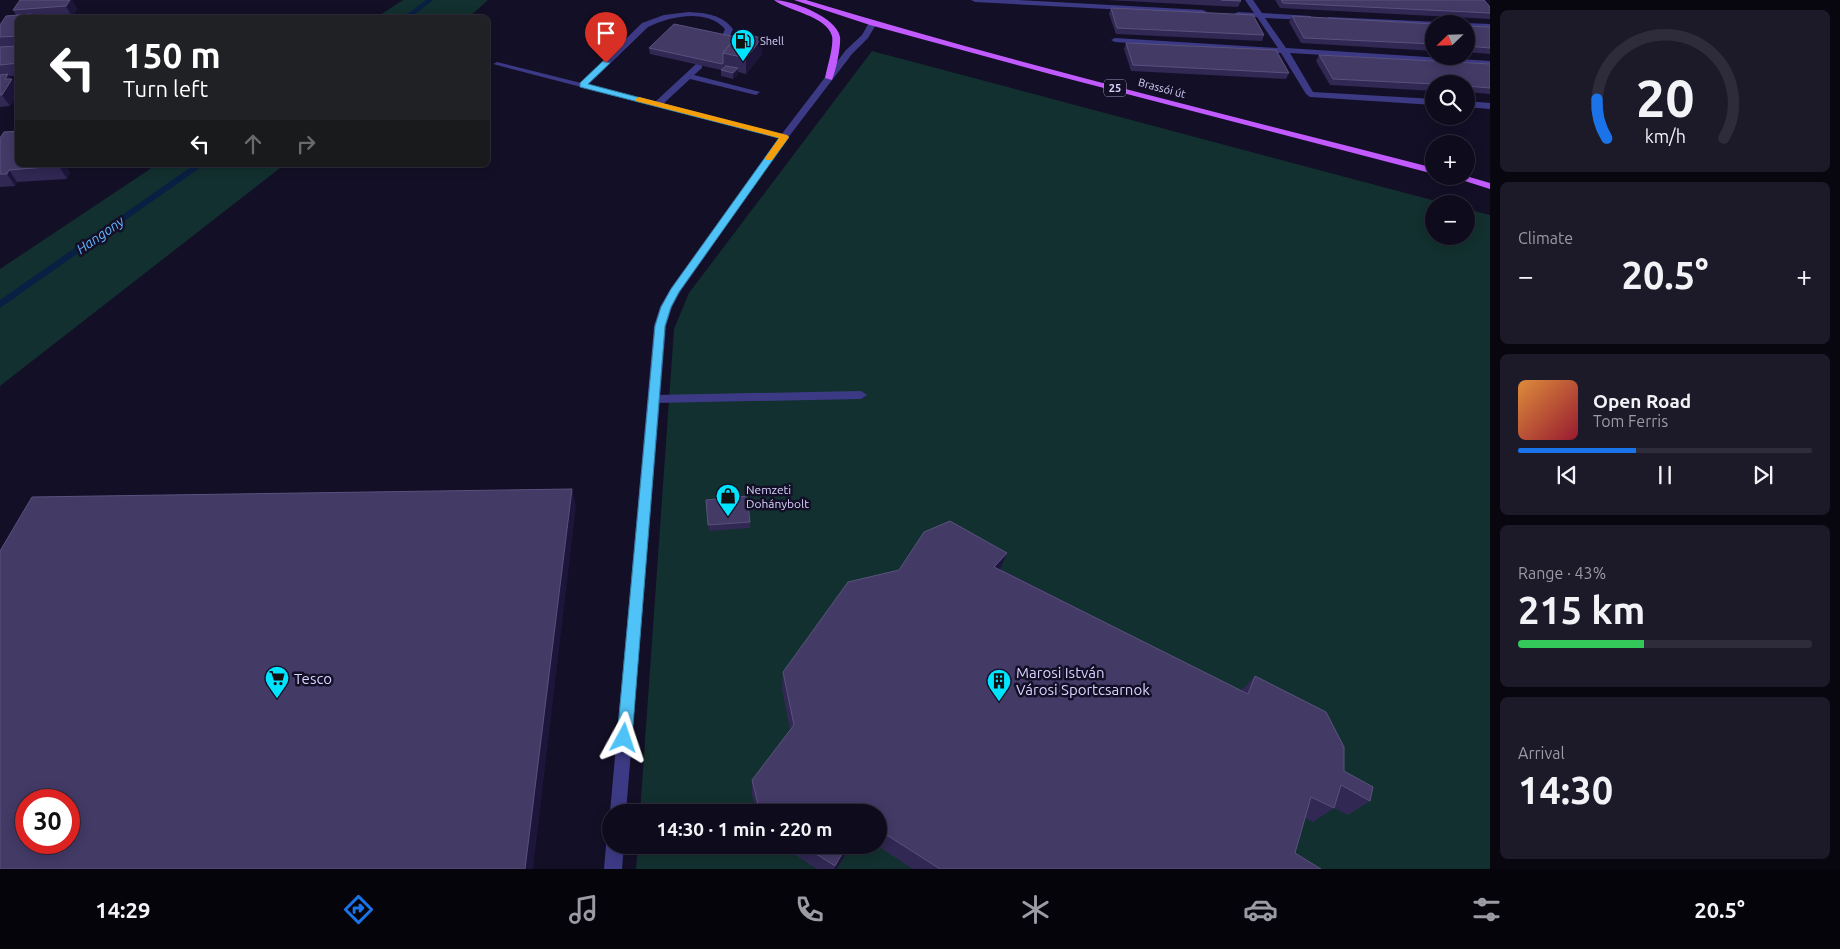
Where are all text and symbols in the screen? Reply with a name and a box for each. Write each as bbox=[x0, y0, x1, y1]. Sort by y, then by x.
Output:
pin bbox=[585, 12, 627, 63]
north arrow bbox=[1425, 15, 1475, 65]
map controls bbox=[1425, 15, 1475, 245]
icon: arrive bbox=[592, 19, 620, 47]
fuel station icon: Shell bbox=[730, 28, 756, 62]
icon: left bbox=[40, 35, 105, 100]
text: 150 m bbox=[123, 35, 221, 75]
place label: Shell bbox=[760, 35, 784, 47]
text: 20 bbox=[1636, 69, 1694, 127]
button: search bbox=[1425, 75, 1475, 125]
text: Turn left bbox=[123, 76, 208, 101]
street label: Brassói út bbox=[1137, 76, 1188, 100]
road number: 25 bbox=[1104, 80, 1126, 96]
text: km/h bbox=[1644, 126, 1686, 146]
icon: left bbox=[186, 130, 214, 158]
icon: ahead bbox=[239, 130, 267, 158]
icon: right bbox=[292, 130, 320, 158]
button: + bbox=[1425, 135, 1475, 185]
button: − bbox=[1425, 195, 1475, 245]
water label: Hangony bbox=[73, 213, 127, 257]
text: Climate bbox=[1518, 229, 1573, 247]
text: 20.5° bbox=[1621, 254, 1709, 296]
text: − bbox=[1518, 260, 1534, 291]
text: + bbox=[1796, 260, 1812, 291]
text: Open Road bbox=[1593, 390, 1691, 412]
text: Tom Ferris bbox=[1593, 412, 1668, 430]
icon: previous bbox=[1553, 461, 1581, 489]
icon: pause bbox=[1651, 461, 1679, 489]
icon: next bbox=[1749, 461, 1777, 489]
shop icon: Nemzeti Dohánybolt bbox=[715, 483, 741, 517]
place label: Nemzeti Dohánybolt bbox=[746, 483, 809, 510]
text: Range · 43% bbox=[1518, 564, 1606, 582]
text: 215 km bbox=[1518, 589, 1645, 631]
place label: Marosi István Városi Sportcsarnok bbox=[1016, 664, 1150, 698]
supermarket icon: Tesco bbox=[264, 665, 290, 699]
building icon: Marosi István Városi Sportcsarnok bbox=[986, 668, 1012, 702]
place label: Tesco bbox=[294, 670, 332, 687]
position arrow bbox=[597, 711, 649, 763]
text: Arrival bbox=[1518, 744, 1565, 762]
text: 14:30 bbox=[1518, 769, 1613, 811]
speed limit sign: 30 bbox=[15, 789, 80, 854]
text: 14:30 · 1 min · 220 m bbox=[657, 818, 832, 840]
icon: directions bbox=[341, 892, 376, 927]
icon: music bbox=[566, 892, 601, 927]
icon: phone bbox=[792, 892, 827, 927]
icon: climate bbox=[1018, 892, 1053, 927]
icon: car bbox=[1243, 892, 1278, 927]
icon: filters bbox=[1469, 892, 1504, 927]
text: 14:29 bbox=[95, 897, 150, 922]
text: 20.5° bbox=[1694, 897, 1745, 922]

